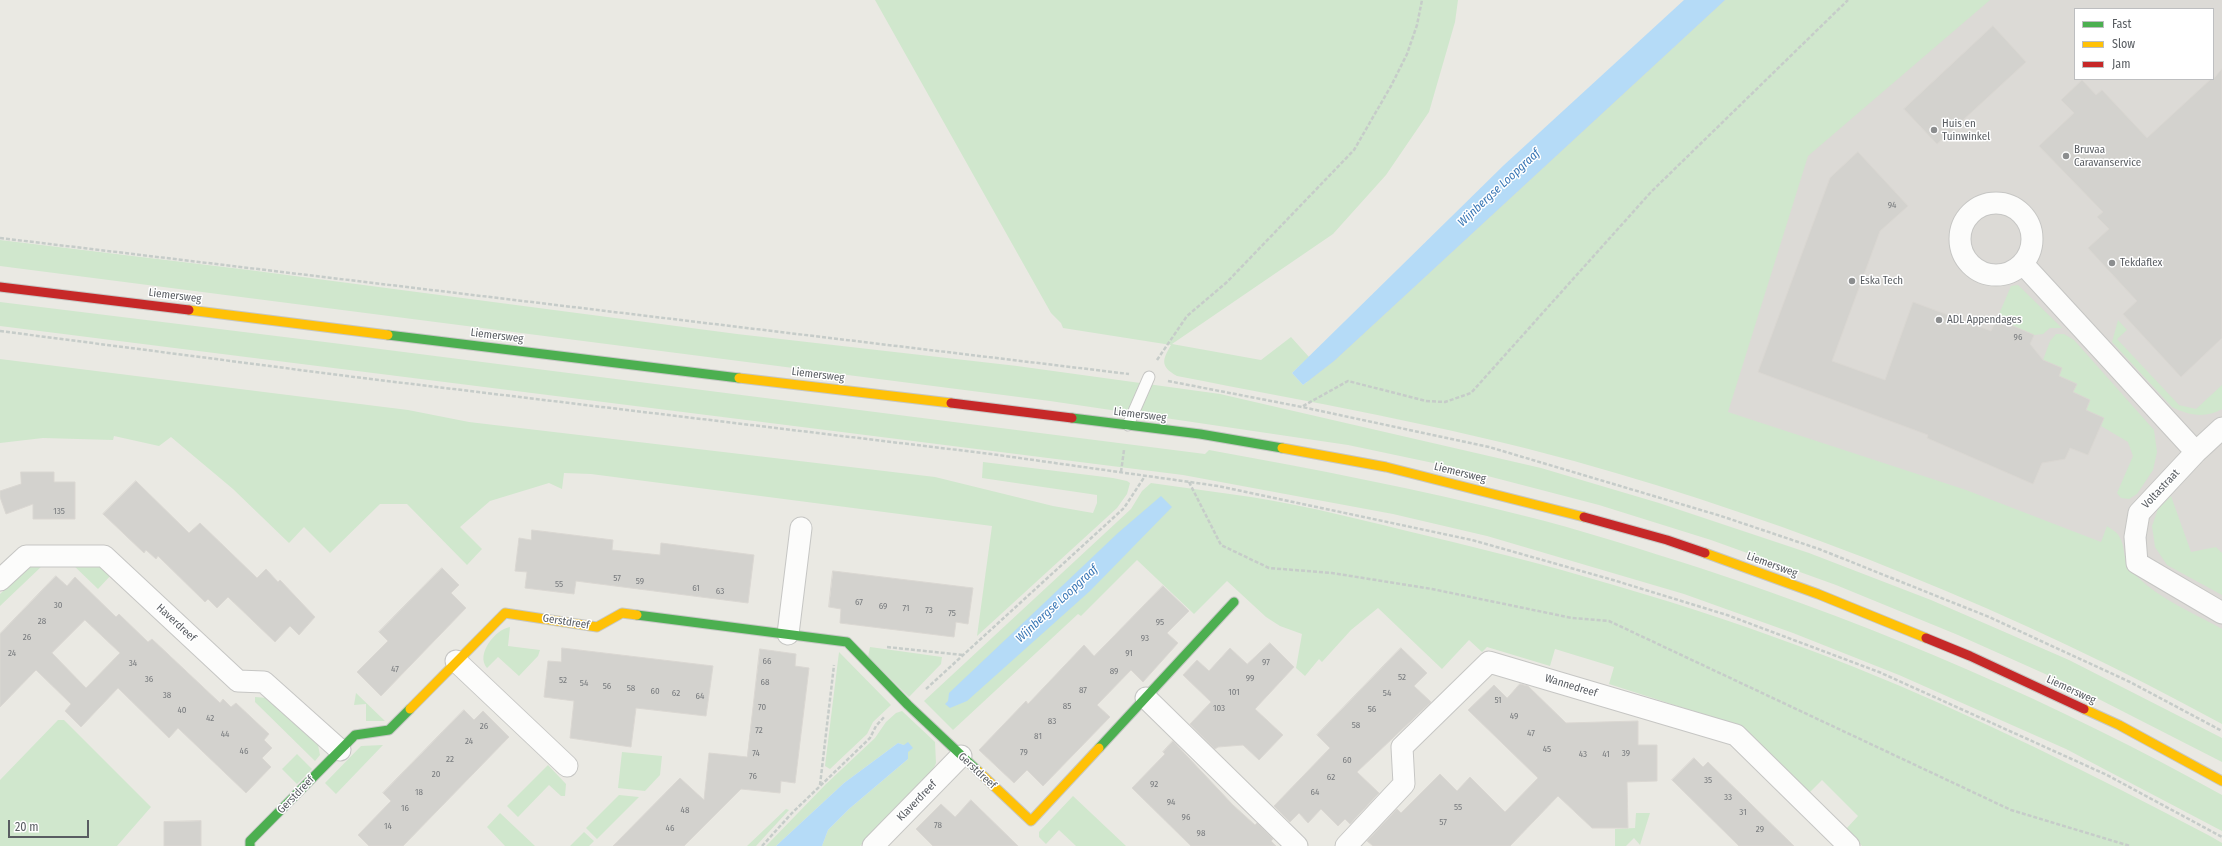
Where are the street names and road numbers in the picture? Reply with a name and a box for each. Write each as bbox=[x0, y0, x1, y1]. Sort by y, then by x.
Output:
street label: Liemersweg bbox=[148, 286, 202, 306]
street label: Liemersweg bbox=[470, 326, 524, 346]
street label: Liemersweg bbox=[791, 365, 845, 385]
street label: Liemersweg bbox=[1113, 405, 1167, 425]
street label: Liemersweg bbox=[1433, 460, 1487, 486]
street label: Voltastraat bbox=[2139, 467, 2183, 511]
street label: Liemersweg bbox=[1745, 550, 1799, 580]
street label: Haverdreef bbox=[153, 601, 199, 645]
street label: Gerstdreef bbox=[542, 612, 590, 632]
street label: Wannedreef bbox=[1543, 672, 1599, 700]
street label: Liemersweg bbox=[2044, 673, 2098, 707]
street label: Gerstdreef bbox=[955, 750, 999, 792]
street label: Gerstdreef bbox=[275, 773, 317, 817]
street label: Klaverdreef bbox=[894, 778, 940, 824]

